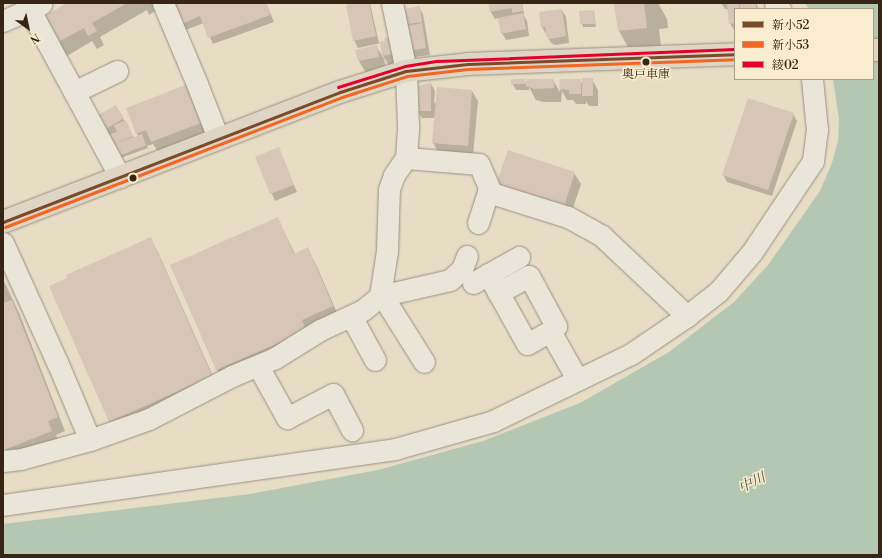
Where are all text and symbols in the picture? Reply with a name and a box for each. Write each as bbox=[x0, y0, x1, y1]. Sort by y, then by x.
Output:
north arrow bbox=[8, 8, 48, 48]
legend bbox=[734, 8, 874, 80]
text: 新小52 bbox=[772, 18, 809, 33]
text: N bbox=[27, 30, 42, 46]
text: 新小53 bbox=[772, 38, 809, 53]
marker: 奥戸車庫 bbox=[641, 57, 651, 67]
text: 綾02 bbox=[772, 58, 799, 73]
place label: 奥戸車庫 bbox=[622, 68, 670, 82]
unlabelled marker bbox=[128, 173, 138, 183]
water label: 中川 bbox=[736, 469, 768, 497]

